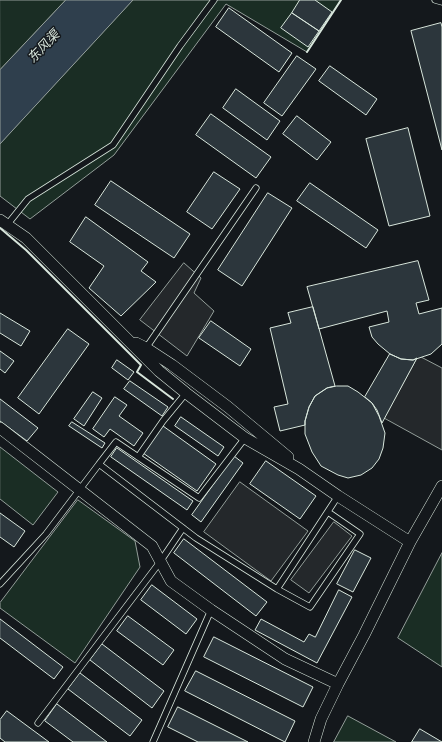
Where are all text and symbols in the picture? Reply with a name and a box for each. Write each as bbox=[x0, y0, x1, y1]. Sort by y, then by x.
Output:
water label: 东风渠 bbox=[25, 28, 63, 66]

